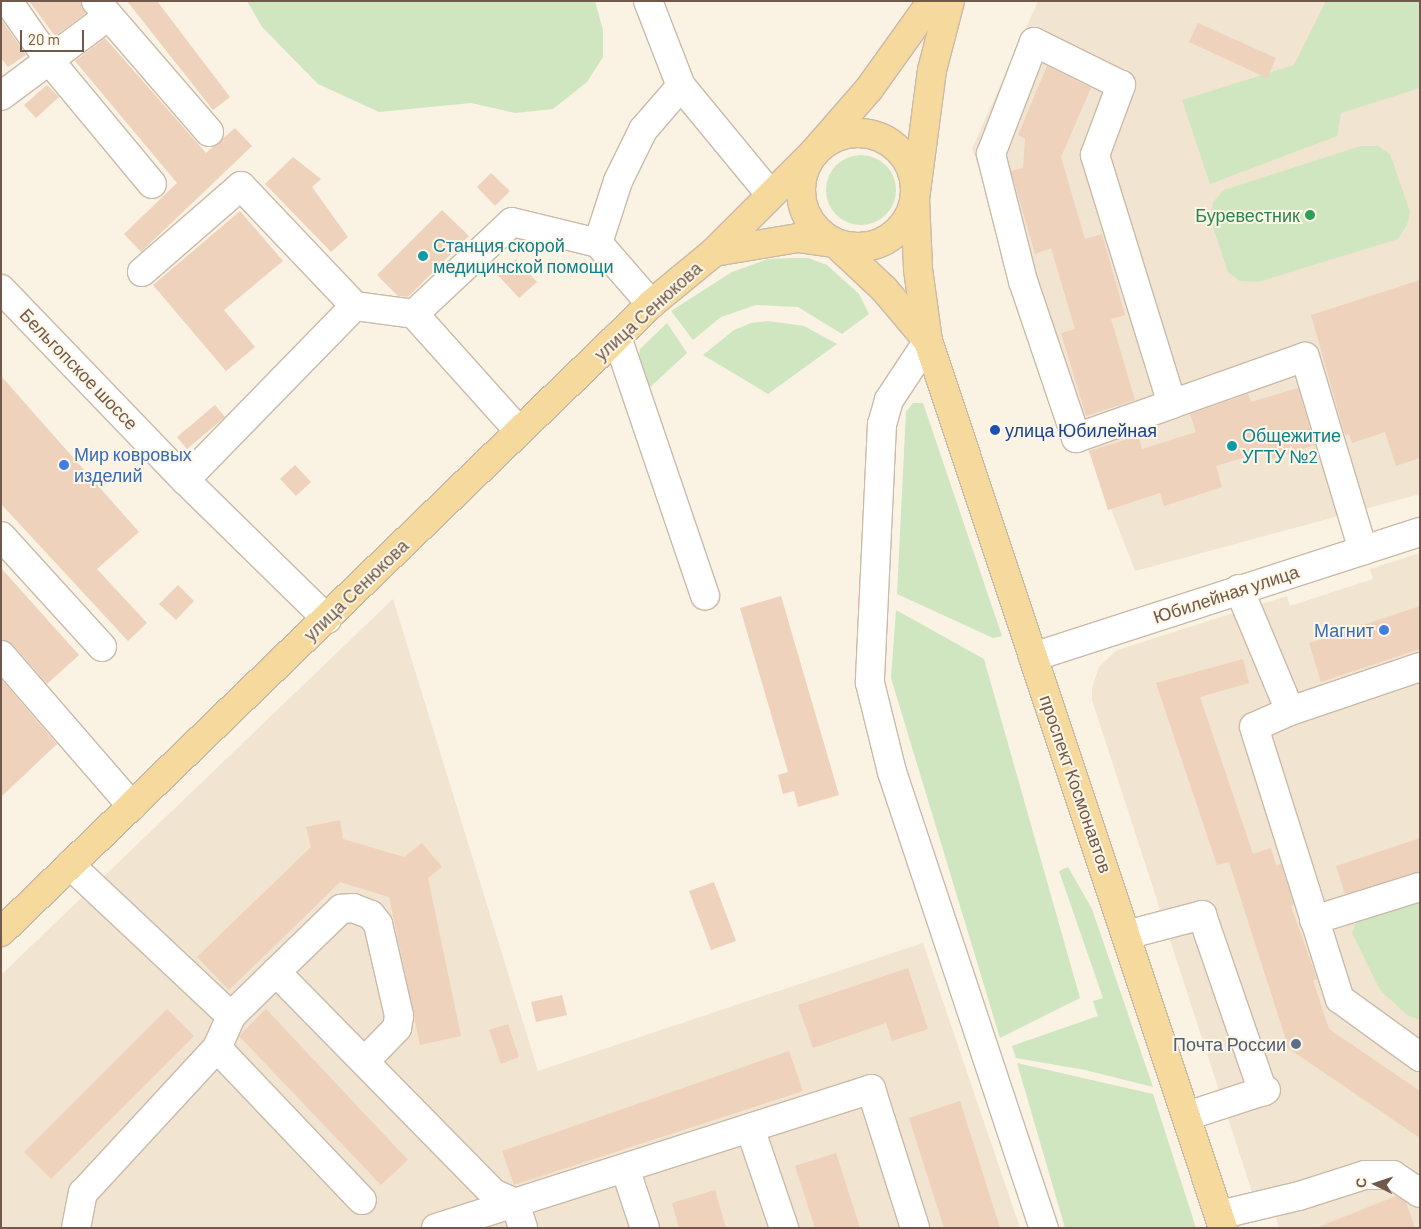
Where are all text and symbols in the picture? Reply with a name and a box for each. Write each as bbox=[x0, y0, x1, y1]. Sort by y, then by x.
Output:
scale bar bbox=[22, 20, 86, 52]
text: 20 m bbox=[28, 30, 60, 48]
place label: Буревестник bbox=[1195, 204, 1300, 226]
marker: Буревестник bbox=[1304, 209, 1316, 221]
place label: Станция скорой медицинской помощи bbox=[433, 235, 614, 278]
marker: Станция скорой медицинской помощи bbox=[417, 250, 429, 262]
street label: улица Сенюкова bbox=[590, 257, 706, 365]
street label: Бельгопское шоссе bbox=[16, 304, 142, 434]
place label: улица Юбилейная bbox=[1005, 419, 1157, 441]
marker: улица Юбилейная bbox=[989, 424, 1001, 436]
place label: Общежитие УГТУ №2 bbox=[1242, 425, 1341, 468]
marker: Общежитие УГТУ №2 bbox=[1226, 440, 1238, 452]
place label: Мир ковровых изделий bbox=[74, 444, 192, 486]
marker: Мир ковровых изделий bbox=[58, 459, 70, 471]
street label: улица Сенюкова bbox=[299, 535, 413, 645]
street label: Юбилейная улица bbox=[1150, 560, 1302, 628]
place label: Магнит bbox=[1314, 619, 1374, 641]
marker: Магнит bbox=[1378, 624, 1390, 636]
street label: проспект Космонавтов bbox=[1035, 692, 1117, 876]
place label: Почта России bbox=[1173, 1033, 1286, 1055]
marker: Почта России bbox=[1290, 1038, 1302, 1050]
north arrow bbox=[1351, 1159, 1401, 1209]
text: С bbox=[1352, 1177, 1369, 1189]

